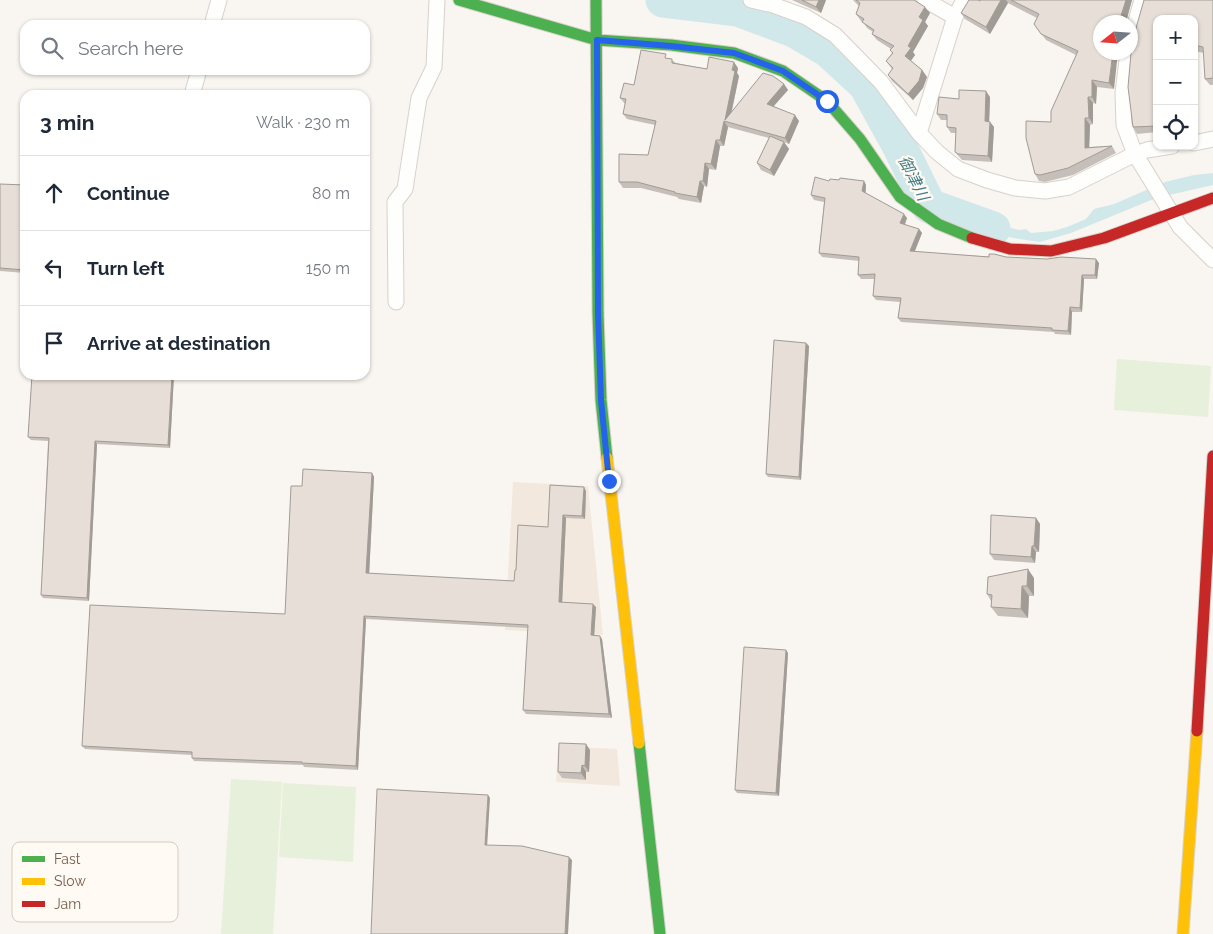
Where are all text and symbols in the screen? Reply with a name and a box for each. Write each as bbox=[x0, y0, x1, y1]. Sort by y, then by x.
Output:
north arrow bbox=[1093, 15, 1138, 60]
map controls bbox=[1153, 15, 1198, 150]
button: + bbox=[1153, 15, 1198, 60]
search box bbox=[20, 20, 370, 75]
icon: search bbox=[38, 34, 66, 62]
text: Search here bbox=[78, 37, 184, 59]
button: − bbox=[1153, 60, 1198, 105]
route start bbox=[816, 90, 839, 113]
button: locate bbox=[1153, 105, 1198, 150]
text: 3 min bbox=[40, 110, 94, 135]
text: Walk · 230 m bbox=[256, 113, 350, 132]
water label: 御津川 bbox=[894, 153, 934, 206]
icon: ahead bbox=[40, 179, 68, 207]
text: Continue bbox=[87, 182, 170, 204]
text: 80 m bbox=[312, 184, 350, 203]
icon: left bbox=[40, 254, 68, 282]
text: Turn left bbox=[87, 257, 164, 279]
text: 150 m bbox=[306, 259, 350, 278]
icon: arrive bbox=[40, 329, 68, 357]
text: Arrive at destination bbox=[87, 332, 271, 354]
route end bbox=[598, 470, 621, 493]
legend bbox=[12, 842, 178, 922]
text: Fast bbox=[54, 851, 81, 867]
text: Slow bbox=[54, 873, 86, 889]
text: Jam bbox=[54, 896, 81, 912]

